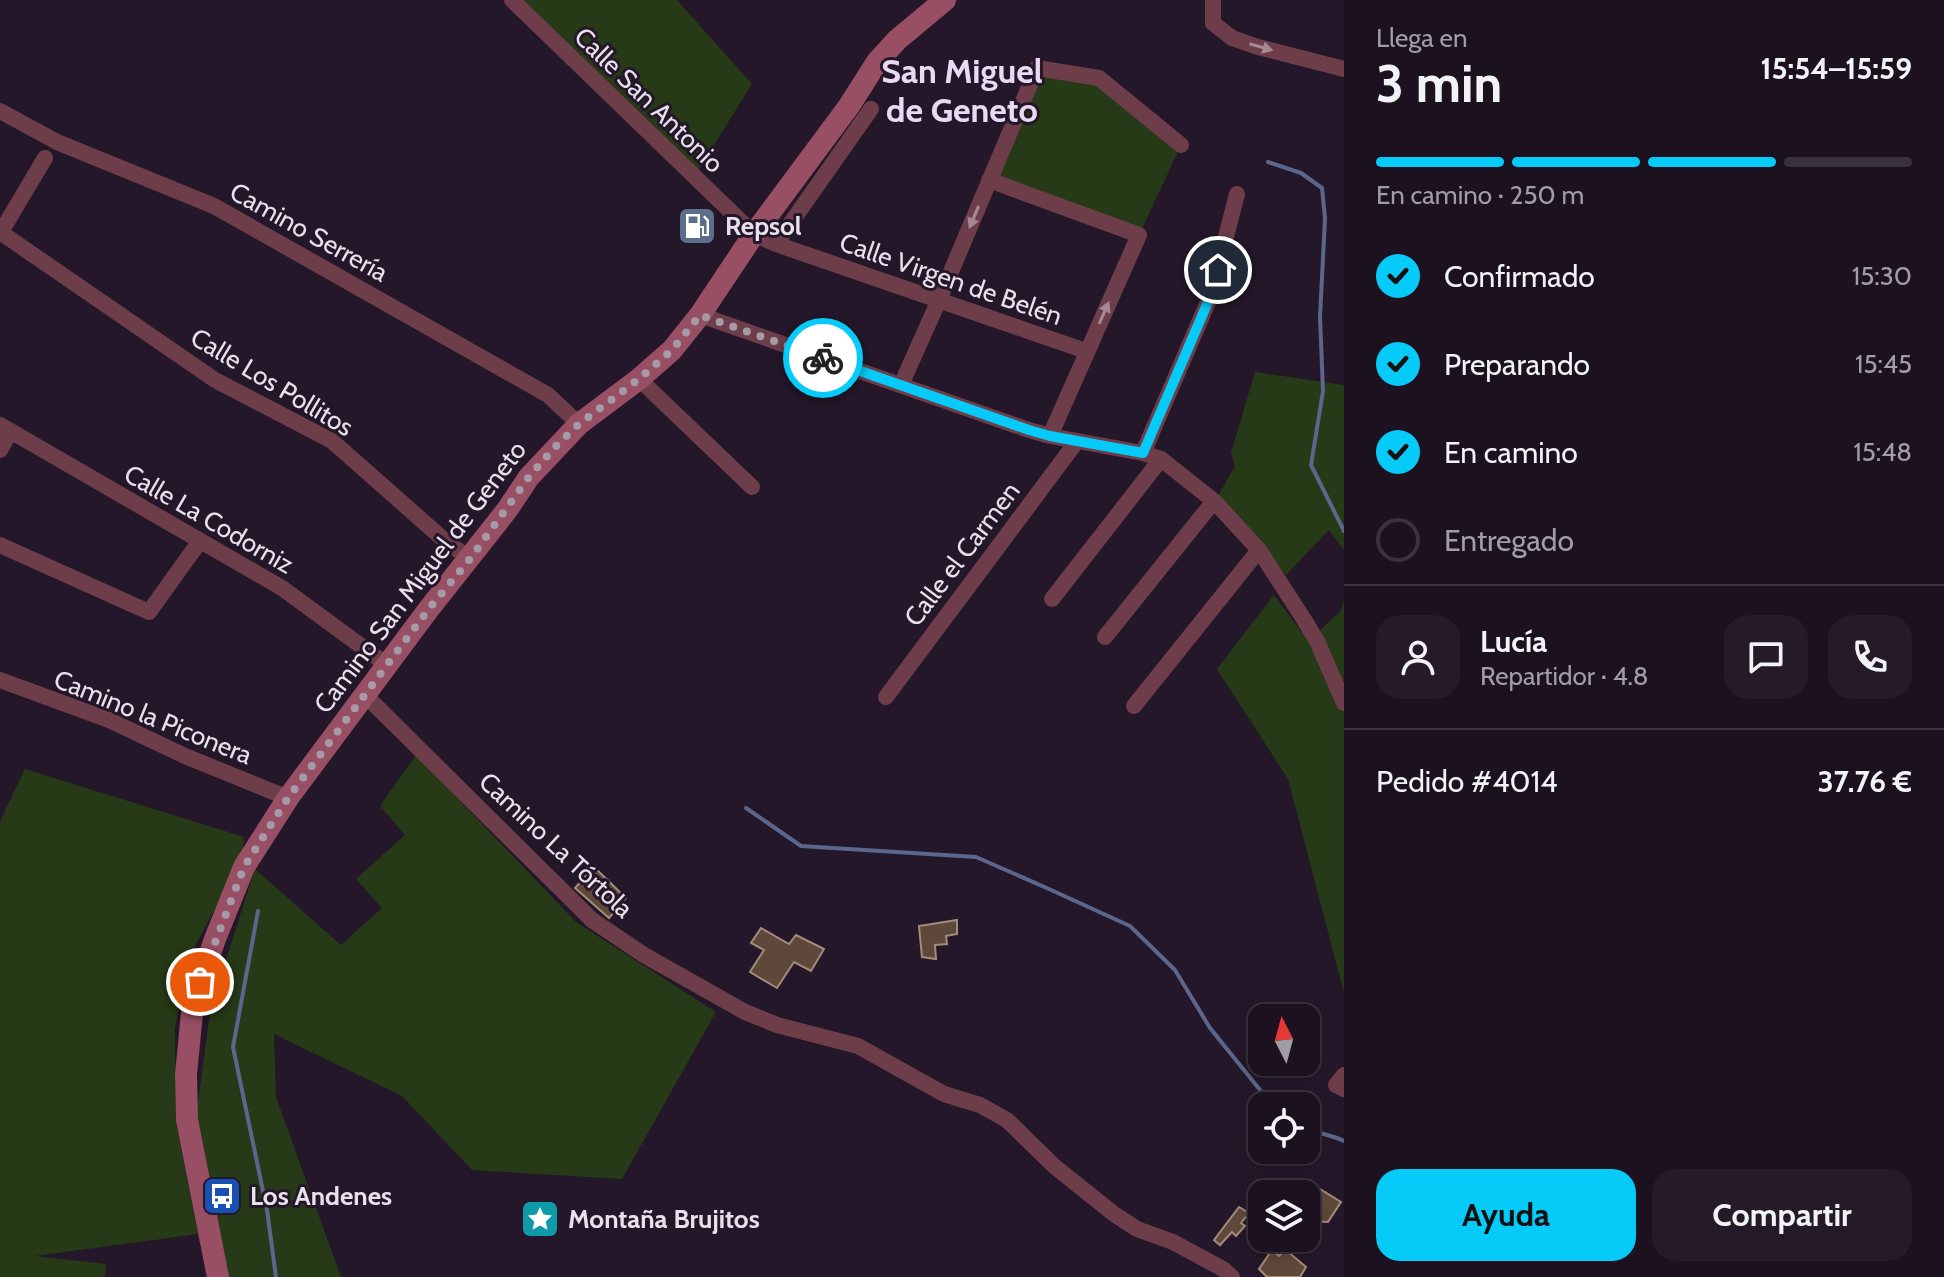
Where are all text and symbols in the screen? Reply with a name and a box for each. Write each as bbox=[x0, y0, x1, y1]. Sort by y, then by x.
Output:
street label: Calle San Antonio bbox=[568, 21, 730, 179]
text: Llega en bbox=[1376, 22, 1467, 54]
one-way arrow bbox=[1249, 42, 1274, 54]
district label: San Miguel de Geneto bbox=[881, 50, 1043, 131]
text: 15:54–15:59 bbox=[1760, 50, 1912, 87]
text: 3 min bbox=[1376, 52, 1502, 115]
street label: Camino Serrería bbox=[224, 175, 394, 289]
text: En camino · 250 m bbox=[1376, 179, 1584, 211]
fuel station icon: Repsol bbox=[676, 205, 718, 247]
one-way arrow bbox=[967, 205, 980, 229]
place label: Repsol bbox=[725, 210, 802, 242]
street label: Calle Virgen de Belén bbox=[835, 226, 1067, 332]
pin bbox=[1184, 236, 1252, 304]
icon: home bbox=[1196, 248, 1240, 292]
icon: check bbox=[1376, 254, 1420, 298]
text: Confirmado bbox=[1444, 258, 1595, 295]
text: 15:30 bbox=[1852, 260, 1912, 292]
one-way arrow bbox=[1097, 301, 1110, 324]
courier bbox=[783, 318, 863, 398]
street label: Calle Los Pollitos bbox=[185, 321, 359, 443]
icon: bike bbox=[801, 336, 845, 380]
icon: check bbox=[1376, 342, 1420, 386]
text: Preparando bbox=[1444, 346, 1590, 383]
text: 15:45 bbox=[1855, 348, 1912, 380]
icon: check bbox=[1376, 430, 1420, 474]
street label: Camino San Miguel de Geneto bbox=[307, 434, 533, 720]
text: En camino bbox=[1444, 434, 1578, 471]
text: 15:48 bbox=[1853, 436, 1912, 468]
street label: Calle La Codorniz bbox=[119, 458, 299, 580]
street label: Calle el Carmen bbox=[897, 476, 1027, 632]
text: Entregado bbox=[1444, 522, 1574, 559]
button: person bbox=[1376, 615, 1460, 699]
button: chat bbox=[1724, 615, 1808, 699]
button: phone bbox=[1828, 615, 1912, 699]
text: Lucía bbox=[1480, 623, 1547, 660]
text: Repartidor · 4.8 bbox=[1480, 660, 1649, 692]
street label: Camino la Piconera bbox=[49, 663, 257, 771]
text: Pedido #4014 bbox=[1376, 763, 1558, 800]
text: 37.76 € bbox=[1817, 763, 1912, 800]
street label: Camino La Tórtola bbox=[472, 766, 640, 925]
pin bbox=[166, 948, 234, 1016]
icon: bag bbox=[178, 960, 222, 1004]
north arrow bbox=[1248, 1004, 1320, 1076]
map controls bbox=[1248, 1004, 1320, 1252]
button: locate bbox=[1248, 1092, 1320, 1164]
button: Ayuda bbox=[1376, 1169, 1636, 1261]
button: Compartir bbox=[1652, 1169, 1912, 1261]
bus stop icon: Los Andenes bbox=[201, 1175, 243, 1217]
place label: Los Andenes bbox=[250, 1180, 392, 1212]
button: layers bbox=[1248, 1180, 1320, 1252]
place icon: Montaña Brujitos bbox=[519, 1198, 561, 1240]
place label: Montaña Brujitos bbox=[568, 1203, 760, 1235]

